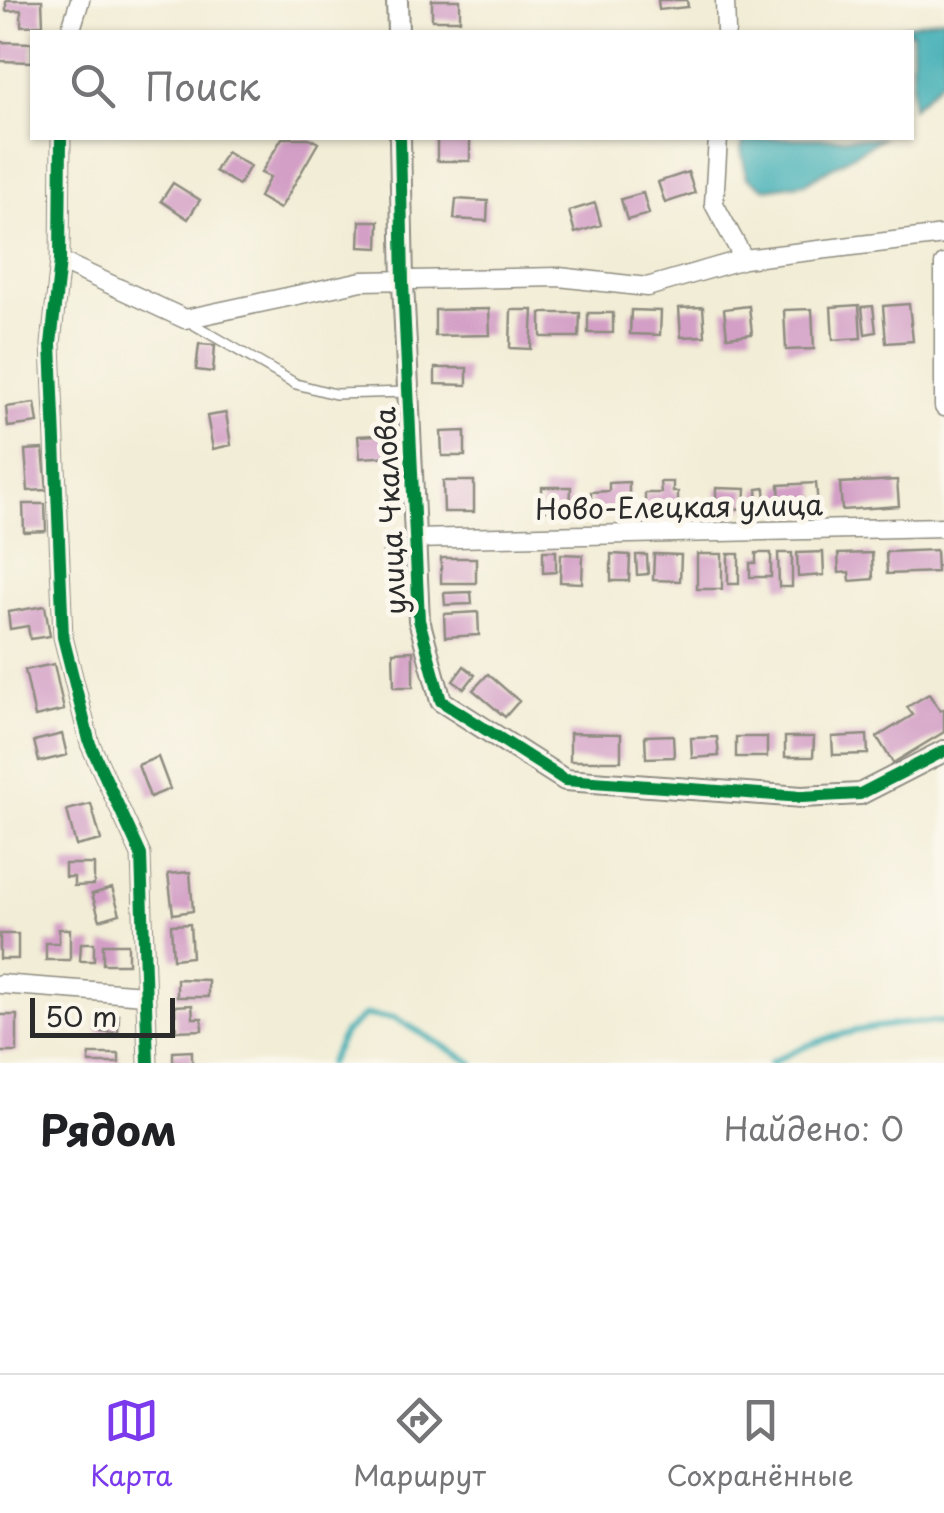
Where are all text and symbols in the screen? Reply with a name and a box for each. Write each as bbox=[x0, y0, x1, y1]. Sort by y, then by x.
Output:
search box bbox=[30, 30, 914, 140]
text: Поиск bbox=[145, 57, 260, 114]
icon: search bbox=[65, 58, 120, 113]
street label: улица Чкалова bbox=[362, 406, 416, 616]
street label: Ново-Елецкая улица bbox=[535, 482, 824, 530]
scale bar bbox=[30, 993, 175, 1038]
text: 50 m bbox=[45, 994, 118, 1037]
text: Рядом bbox=[40, 1097, 177, 1160]
text: Найдено: 0 bbox=[724, 1104, 904, 1152]
tab: Карта bbox=[90, 1393, 173, 1496]
tab: Маршрут bbox=[353, 1393, 486, 1496]
tab: Сохранённые bbox=[666, 1393, 854, 1496]

